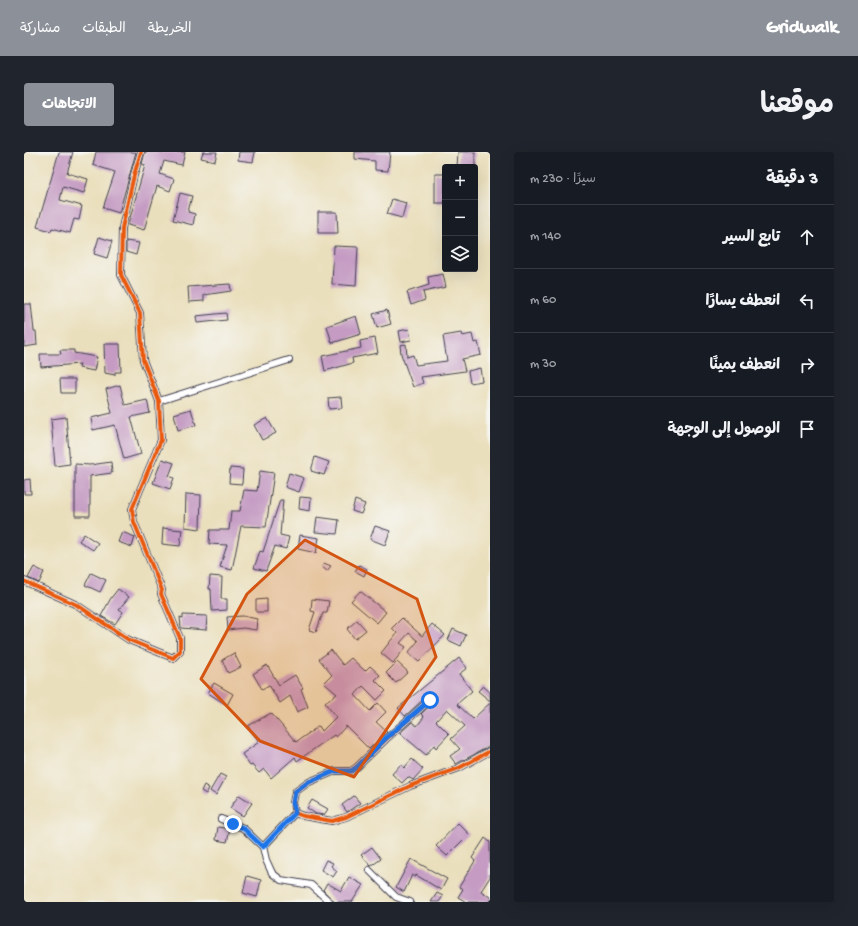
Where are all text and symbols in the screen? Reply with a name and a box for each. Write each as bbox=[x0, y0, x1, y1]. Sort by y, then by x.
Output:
text: Gridwalk bbox=[766, 17, 838, 40]
text: مشاركة bbox=[20, 21, 60, 38]
text: الطبقات bbox=[82, 21, 126, 38]
text: الخريطة bbox=[148, 21, 191, 38]
button: الاتجاهات bbox=[24, 83, 114, 126]
text: موقعنا bbox=[760, 90, 834, 123]
map controls bbox=[442, 164, 478, 272]
button: + bbox=[442, 164, 478, 200]
text: 3 دقيقة bbox=[766, 170, 818, 190]
text: سيرًا · 230 m bbox=[530, 172, 596, 187]
button: − bbox=[442, 200, 478, 236]
icon: ahead bbox=[796, 226, 818, 248]
text: 140 m bbox=[530, 229, 561, 244]
text: تابع السير bbox=[723, 229, 780, 247]
button: layers bbox=[442, 236, 478, 272]
icon: left bbox=[796, 290, 818, 312]
text: 60 m bbox=[530, 293, 556, 308]
text: انعطف يسارًا bbox=[706, 293, 780, 311]
icon: right bbox=[796, 354, 818, 376]
text: 30 m bbox=[530, 357, 556, 372]
text: انعطف يمينًا bbox=[709, 357, 780, 375]
icon: arrive bbox=[796, 418, 818, 440]
text: الوصول إلى الوجهة bbox=[667, 421, 780, 439]
route start bbox=[421, 691, 439, 709]
route end bbox=[224, 815, 242, 833]

